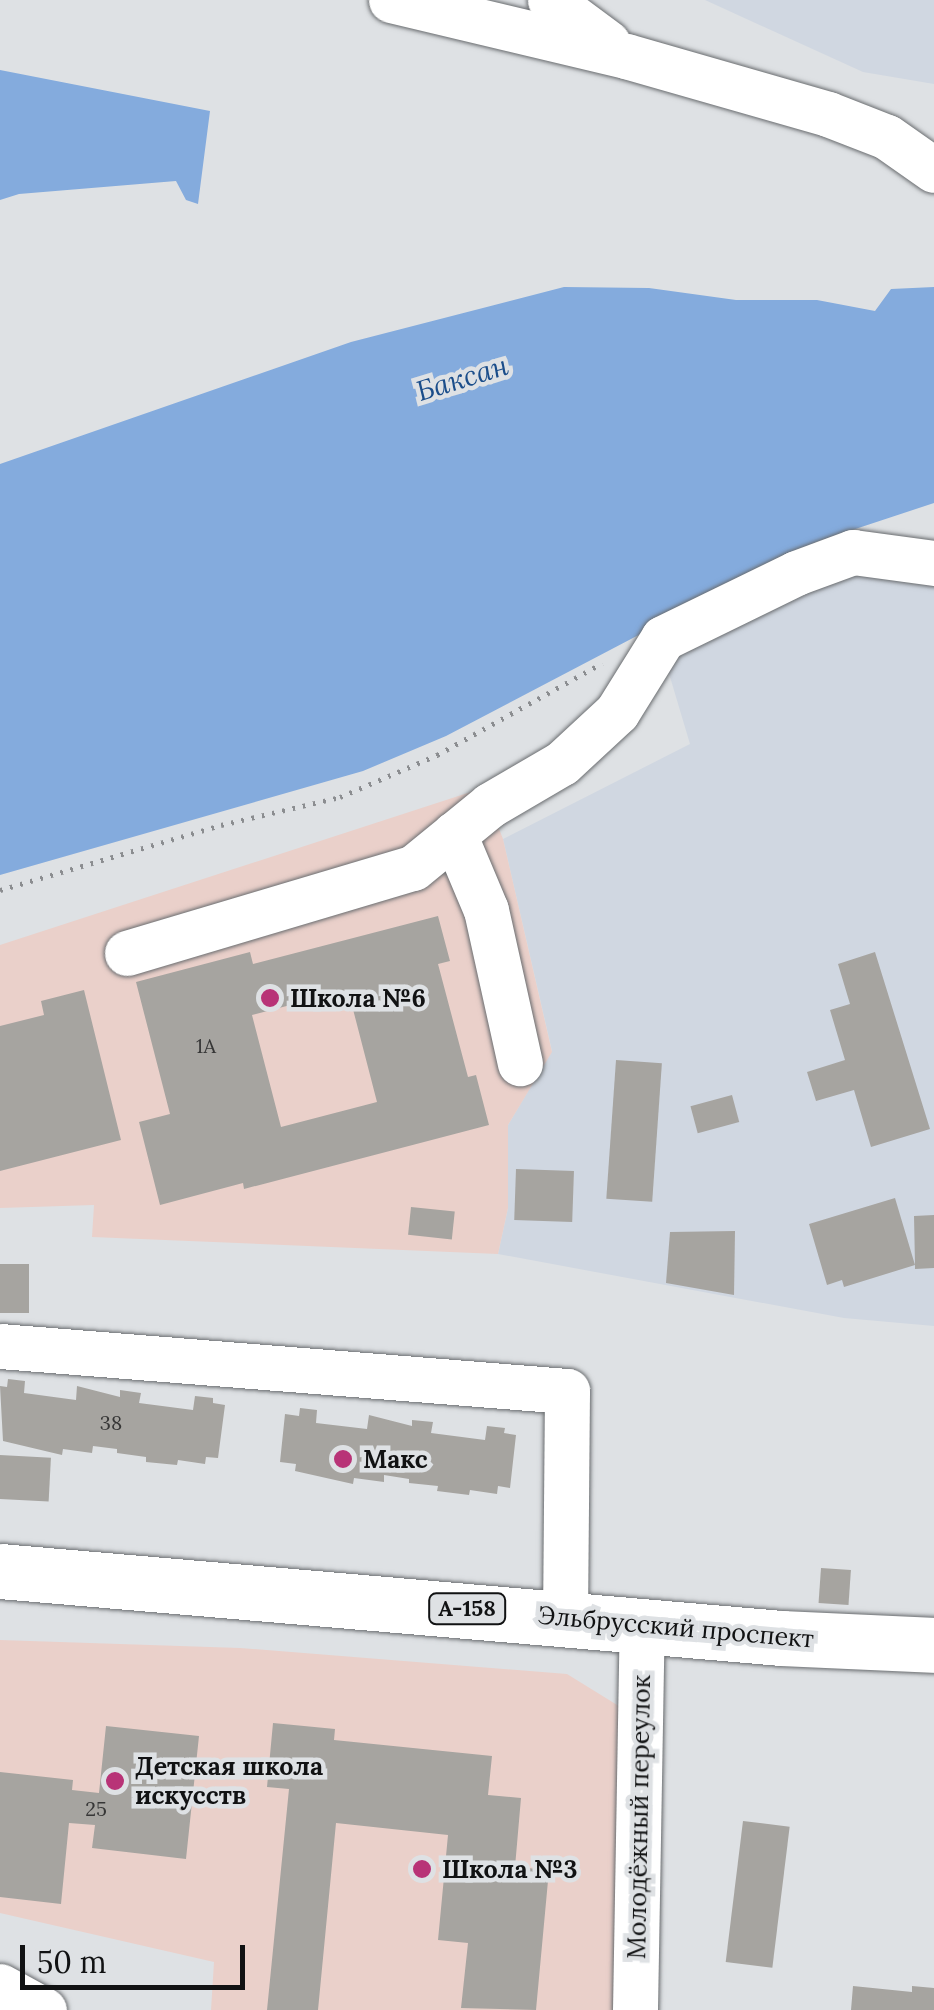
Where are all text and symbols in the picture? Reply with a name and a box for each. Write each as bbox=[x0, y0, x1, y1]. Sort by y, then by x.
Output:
water label: Баксан bbox=[412, 348, 512, 408]
place label: Школа №6 bbox=[290, 983, 426, 1013]
marker: Школа №6 bbox=[259, 987, 281, 1009]
house number: 1А bbox=[196, 1033, 216, 1057]
house number: 38 bbox=[100, 1410, 122, 1434]
place label: Макс bbox=[363, 1444, 428, 1474]
marker: Макс bbox=[332, 1448, 354, 1470]
road number: А-158 bbox=[427, 1592, 507, 1626]
street label: Эльбрусский проспект bbox=[537, 1600, 815, 1654]
street label: Молодёжный переулок bbox=[622, 1675, 656, 1959]
place label: Детская школа искусств bbox=[135, 1752, 323, 1811]
marker: Детская школа искусств bbox=[104, 1770, 126, 1792]
house number: 25 bbox=[85, 1796, 107, 1820]
place label: Школа №3 bbox=[442, 1854, 577, 1884]
marker: Школа №3 bbox=[411, 1858, 433, 1880]
scale bar bbox=[25, 1925, 250, 1987]
text: 50 m bbox=[37, 1943, 107, 1981]

